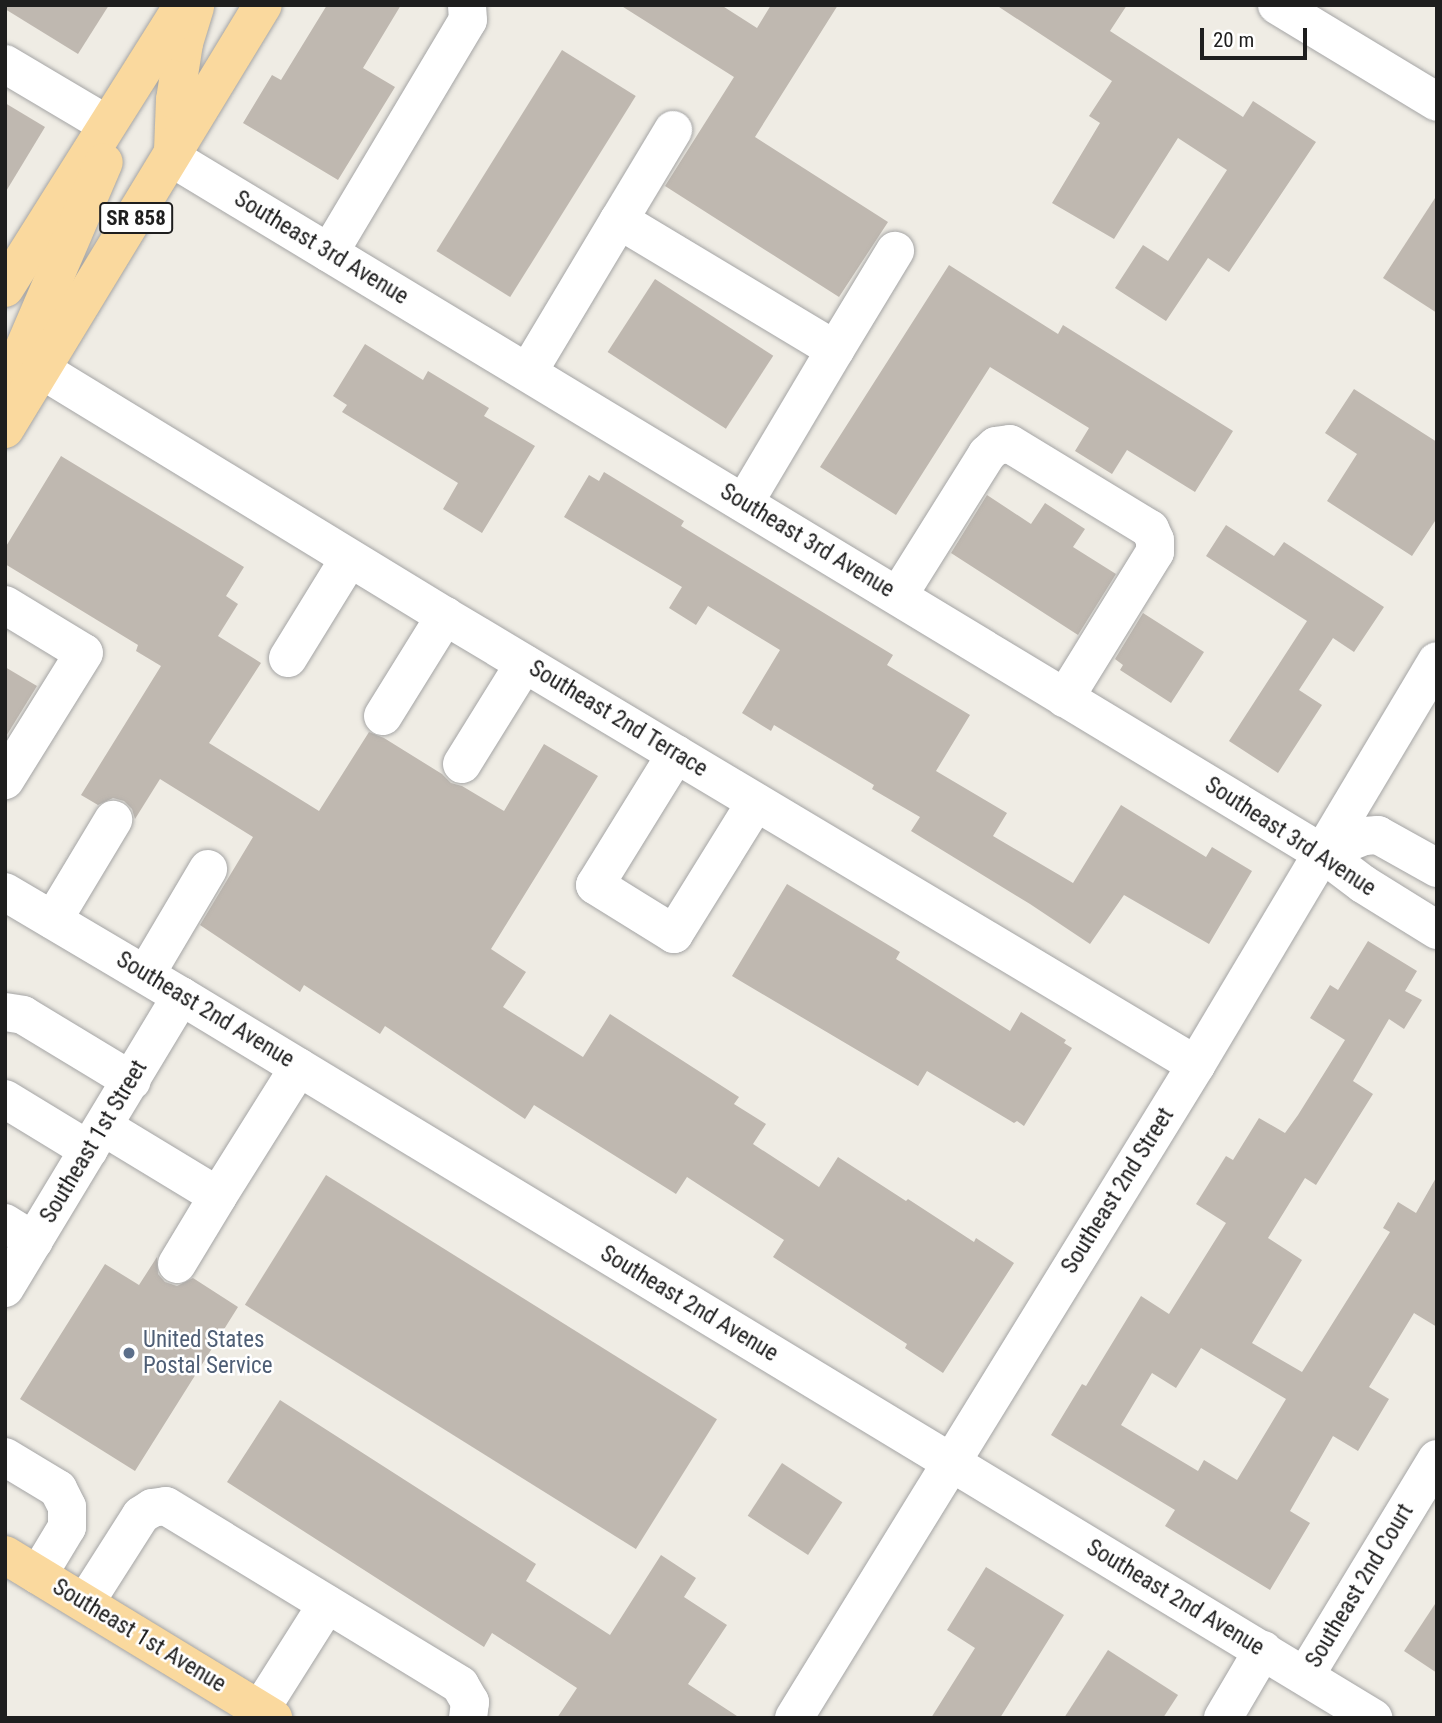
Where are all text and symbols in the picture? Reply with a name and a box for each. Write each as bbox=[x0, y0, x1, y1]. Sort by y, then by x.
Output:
scale bar bbox=[1204, 14, 1311, 58]
text: 20 m bbox=[1213, 28, 1254, 52]
street label: Southeast 3rd Avenue bbox=[229, 185, 413, 311]
road number: SR 858 bbox=[97, 200, 174, 235]
street label: Southeast 3rd Avenue bbox=[715, 478, 899, 604]
street label: Southeast 2nd Terrace bbox=[524, 655, 712, 783]
street label: Southeast 3rd Avenue bbox=[1199, 772, 1381, 902]
street label: Southeast 2nd Avenue bbox=[111, 946, 299, 1074]
street label: Southeast 1st Street bbox=[35, 1056, 153, 1228]
street label: Southeast 2nd Street bbox=[1056, 1103, 1180, 1279]
street label: Southeast 2nd Avenue bbox=[595, 1240, 783, 1368]
place label: United States Postal Service bbox=[143, 1326, 272, 1380]
marker: United States Postal Service bbox=[121, 1345, 137, 1361]
street label: Southeast 2nd Court bbox=[1300, 1499, 1420, 1673]
street label: Southeast 2nd Avenue bbox=[1081, 1534, 1269, 1662]
street label: Southeast 1st Avenue bbox=[47, 1573, 231, 1699]

